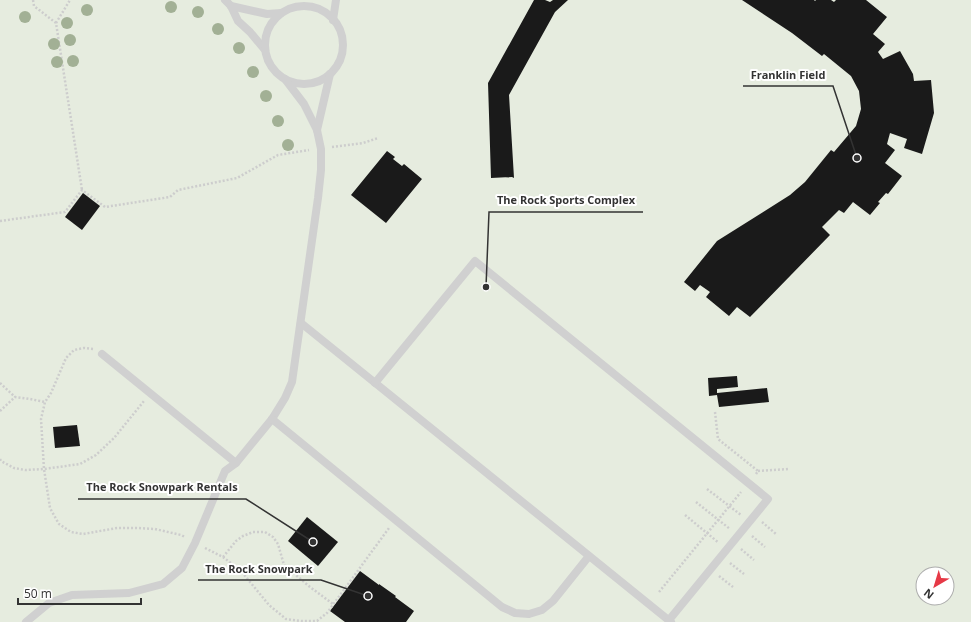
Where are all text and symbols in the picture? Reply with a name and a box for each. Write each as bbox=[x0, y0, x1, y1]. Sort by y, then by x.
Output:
callout: Franklin Field bbox=[743, 63, 833, 86]
text: Franklin Field bbox=[751, 67, 825, 82]
callout: The Rock Sports Complex bbox=[489, 189, 643, 212]
text: The Rock Sports Complex bbox=[497, 192, 636, 207]
callout: The Rock Snowpark Rentals bbox=[78, 476, 246, 499]
text: The Rock Snowpark Rentals bbox=[86, 479, 238, 494]
callout: The Rock Snowpark bbox=[198, 557, 321, 580]
text: The Rock Snowpark bbox=[205, 561, 313, 576]
north arrow bbox=[915, 566, 955, 606]
scale bar bbox=[18, 580, 141, 606]
text: 50 m bbox=[24, 585, 52, 602]
text: N bbox=[920, 586, 937, 603]

